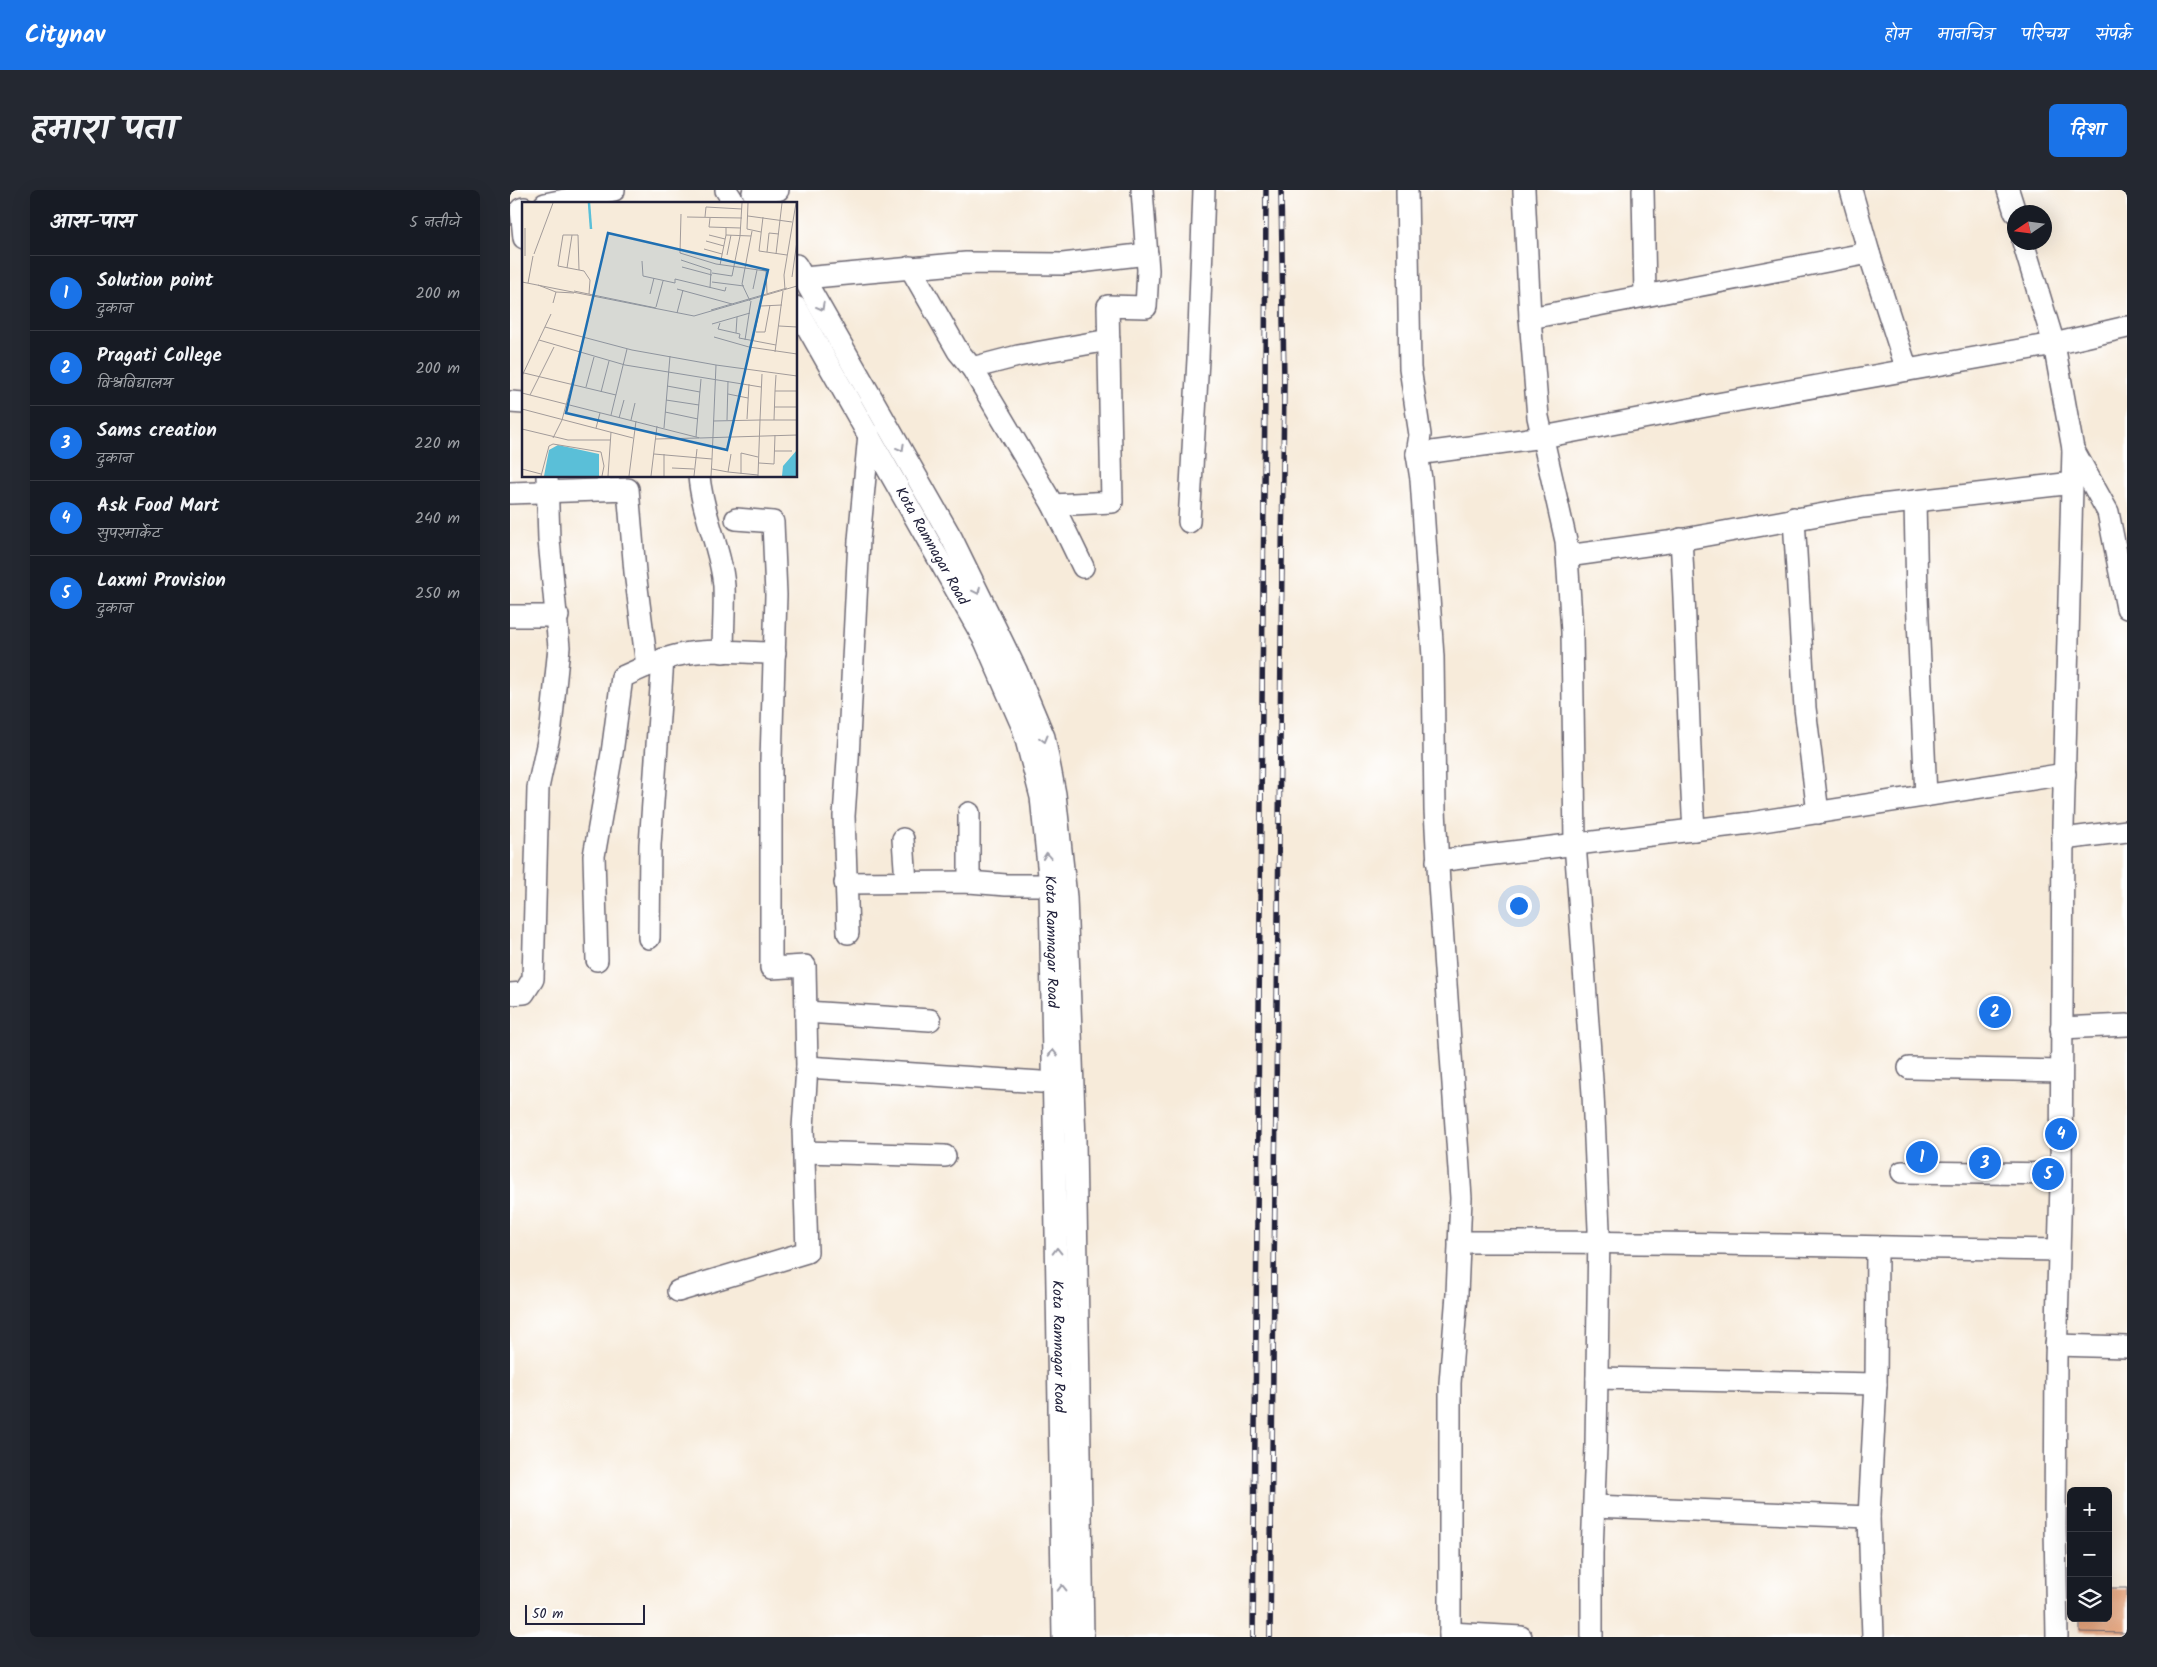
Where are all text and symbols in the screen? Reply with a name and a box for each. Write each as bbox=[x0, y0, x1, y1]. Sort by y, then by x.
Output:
text: Citynav bbox=[25, 16, 105, 55]
text: होम bbox=[1884, 21, 1909, 50]
text: मानचित्र bbox=[1937, 21, 1993, 50]
text: परिचय bbox=[2021, 21, 2067, 50]
text: संपर्क bbox=[2095, 21, 2132, 50]
text: हमारा पता bbox=[30, 102, 176, 158]
button: दिशा bbox=[2049, 104, 2127, 157]
inset map bbox=[522, 202, 798, 478]
north arrow bbox=[2007, 205, 2052, 250]
text: आस-पास bbox=[50, 206, 134, 239]
text: 5 नतीजे bbox=[409, 210, 460, 235]
text: Solution point bbox=[97, 266, 213, 296]
text: 1 bbox=[64, 281, 68, 306]
text: 200 m bbox=[416, 281, 460, 306]
text: दुकान bbox=[97, 296, 132, 321]
one-way arrow bbox=[815, 301, 825, 310]
text: Pragati College bbox=[97, 341, 222, 371]
text: 2 bbox=[61, 356, 71, 381]
text: 200 m bbox=[416, 356, 460, 381]
text: विश्वविद्यालय bbox=[97, 371, 172, 396]
text: Sams creation bbox=[97, 416, 217, 446]
text: 3 bbox=[62, 431, 70, 456]
text: 220 m bbox=[414, 431, 460, 456]
one-way arrow bbox=[894, 443, 904, 452]
text: दुकान bbox=[97, 446, 132, 471]
street label: Kota Ramnagar Road bbox=[888, 483, 975, 610]
text: Ask Food Mart bbox=[97, 491, 219, 521]
text: 4 bbox=[62, 506, 70, 531]
text: 240 m bbox=[415, 506, 460, 531]
text: सुपरमार्केट bbox=[97, 521, 161, 546]
text: Laxmi Provision bbox=[97, 566, 226, 596]
text: 5 bbox=[62, 581, 70, 606]
text: 250 m bbox=[415, 581, 460, 606]
one-way arrow bbox=[971, 586, 981, 595]
text: दुकान bbox=[97, 596, 132, 621]
one-way arrow bbox=[1038, 735, 1049, 744]
one-way arrow bbox=[1042, 852, 1053, 860]
street label: Kota Ramnagar Road bbox=[1037, 874, 1064, 1009]
your location bbox=[1506, 893, 1532, 919]
pin: 2 bbox=[1979, 993, 2011, 1031]
one-way arrow bbox=[1048, 1049, 1059, 1057]
pin: 4 bbox=[2045, 1115, 2077, 1153]
pin: 1 bbox=[1906, 1138, 1938, 1176]
pin: 3 bbox=[1969, 1144, 2001, 1182]
pin: 5 bbox=[2032, 1155, 2064, 1193]
one-way arrow bbox=[1052, 1247, 1062, 1254]
street label: Kota Ramnagar Road bbox=[1045, 1280, 1071, 1413]
map controls bbox=[2067, 1487, 2112, 1622]
button: + bbox=[2067, 1487, 2112, 1532]
button: − bbox=[2067, 1532, 2112, 1577]
button: layers bbox=[2067, 1577, 2112, 1622]
one-way arrow bbox=[1057, 1584, 1067, 1592]
scale bar bbox=[525, 1602, 645, 1625]
text: 50 m bbox=[532, 1603, 563, 1625]

